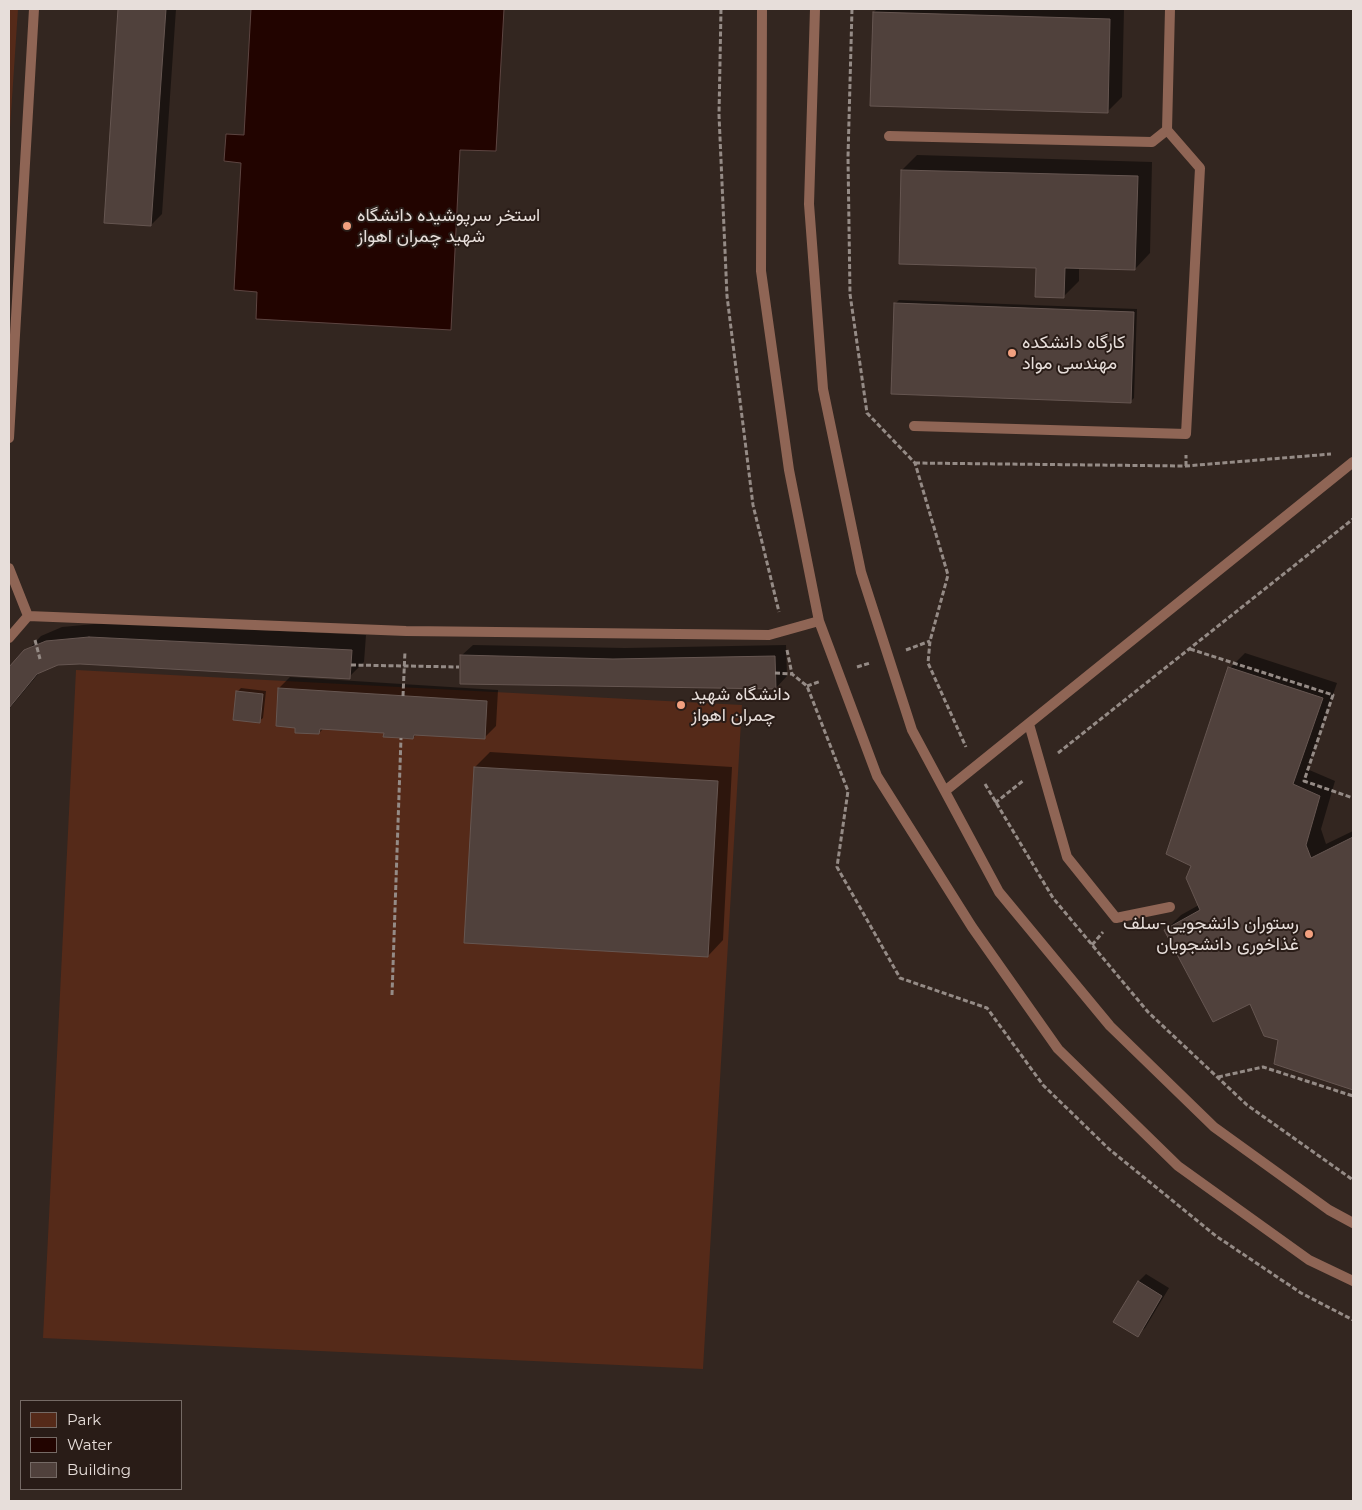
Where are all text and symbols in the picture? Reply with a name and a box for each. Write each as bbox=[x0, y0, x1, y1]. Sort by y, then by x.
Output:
place label: استخر سرپوشیده دانشگاه شهید چمران اهواز bbox=[357, 205, 540, 248]
marker: استخر سرپوشیده دانشگاه شهید چمران اهواز bbox=[341, 220, 353, 232]
place label: کارگاه دانشکده مهندسی مواد bbox=[1022, 332, 1125, 374]
marker: کارگاه دانشکده مهندسی مواد bbox=[1006, 347, 1018, 359]
place label: دانشگاه شهید چمران اهواز bbox=[691, 684, 790, 726]
marker: دانشگاه شهید چمران اهواز bbox=[675, 699, 687, 711]
place label: رستوران دانشجویی-سلف غذاخوری دانشجویان bbox=[1123, 913, 1299, 956]
marker: رستوران دانشجویی-سلف غذاخوری دانشجویان bbox=[1303, 928, 1315, 940]
legend bbox=[20, 1400, 182, 1490]
text: Park bbox=[67, 1410, 101, 1429]
text: Water bbox=[67, 1435, 113, 1454]
text: Building bbox=[67, 1460, 131, 1479]

